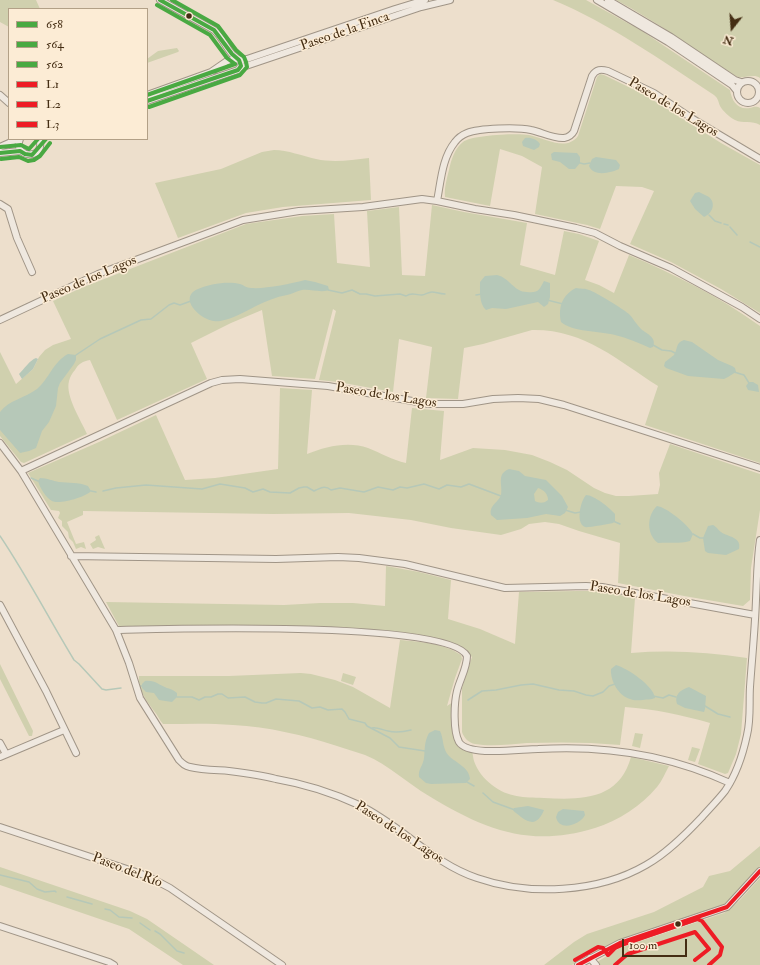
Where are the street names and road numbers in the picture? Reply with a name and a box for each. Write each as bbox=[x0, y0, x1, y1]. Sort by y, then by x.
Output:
street label: Paseo de la Finca bbox=[298, 9, 392, 55]
street label: Paseo de los Lagos bbox=[625, 75, 721, 141]
street label: Paseo de los Lagos bbox=[39, 252, 139, 308]
street label: Paseo de los Lagos bbox=[334, 380, 438, 412]
street label: Paseo de los Lagos bbox=[588, 579, 692, 611]
street label: Paseo de los Lagos bbox=[352, 798, 446, 868]
street label: Paseo del Río bbox=[90, 850, 164, 892]

